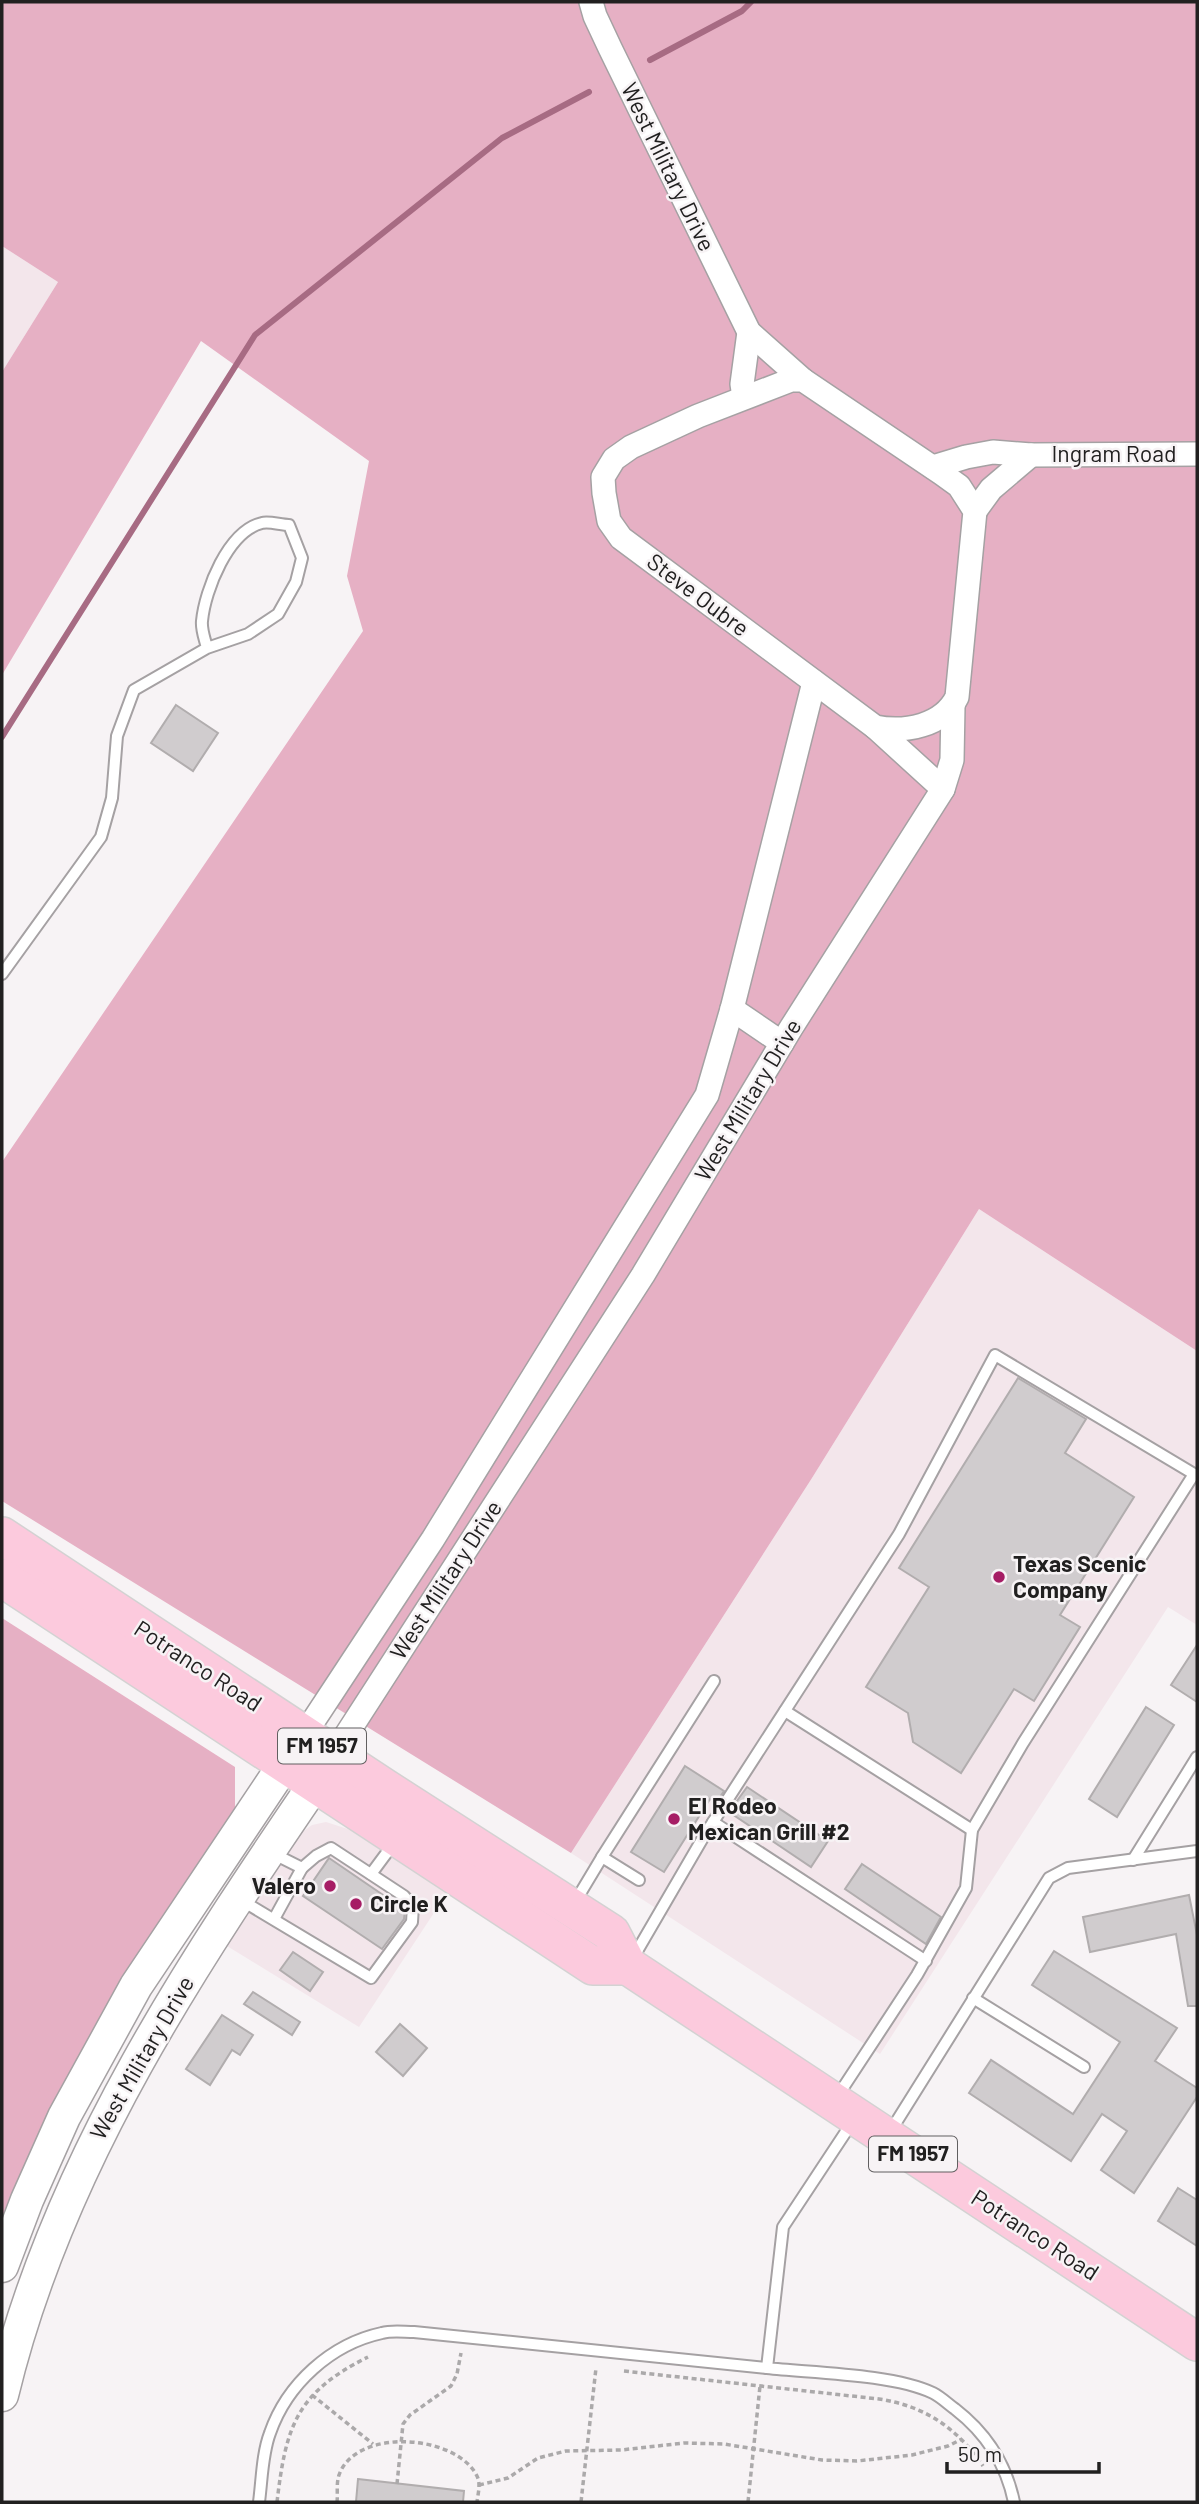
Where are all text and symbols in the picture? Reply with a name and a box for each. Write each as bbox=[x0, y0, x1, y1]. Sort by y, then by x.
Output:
street label: West Military Drive bbox=[616, 78, 722, 255]
street label: Ingram Road bbox=[1051, 439, 1177, 467]
street label: Steve Oubre bbox=[642, 547, 755, 642]
street label: West Military Drive bbox=[688, 1013, 807, 1186]
street label: West Military Drive bbox=[383, 1495, 507, 1664]
place label: Texas Scenic Company bbox=[1013, 1549, 1146, 1603]
marker: Texas Scenic Company bbox=[991, 1569, 1007, 1585]
street label: Potranco Road bbox=[130, 1614, 267, 1717]
road number: FM 1957 bbox=[278, 1728, 366, 1764]
place label: El Rodeo Mexican Grill #2 bbox=[688, 1791, 850, 1845]
marker: El Rodeo Mexican Grill #2 bbox=[666, 1811, 682, 1827]
place label: Valero bbox=[251, 1871, 316, 1899]
marker: Valero bbox=[322, 1878, 338, 1894]
place label: Circle K bbox=[370, 1889, 448, 1917]
marker: Circle K bbox=[348, 1896, 364, 1912]
street label: West Military Drive bbox=[83, 1971, 199, 2144]
road number: FM 1957 bbox=[869, 2136, 957, 2172]
street label: Potranco Road bbox=[967, 2183, 1104, 2286]
scale bar bbox=[947, 2430, 1099, 2474]
text: 50 m bbox=[958, 2441, 1002, 2466]

